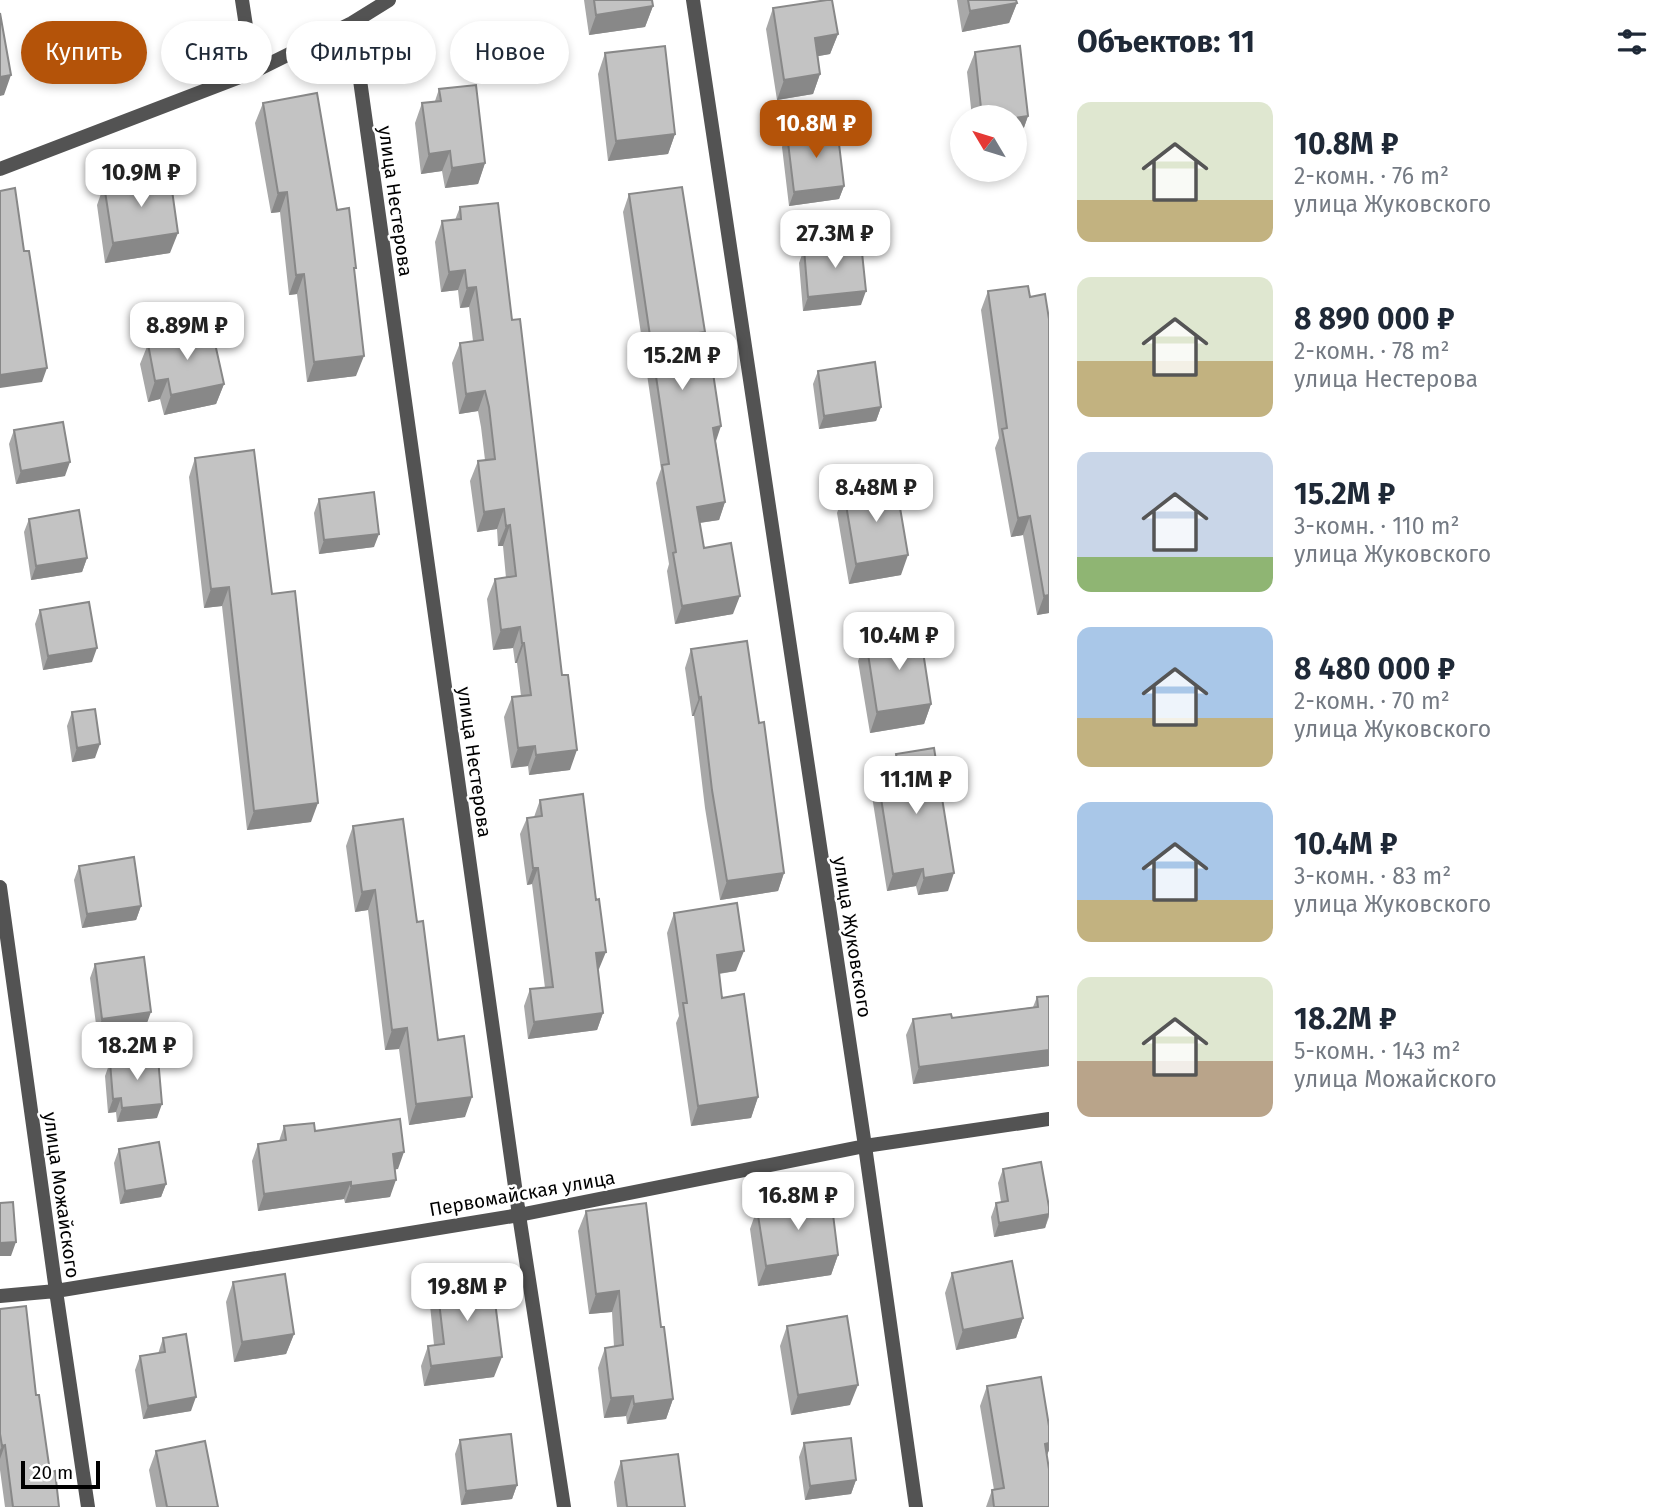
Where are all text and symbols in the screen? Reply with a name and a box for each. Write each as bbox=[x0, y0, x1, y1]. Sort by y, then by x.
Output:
chip: Купить bbox=[21, 21, 147, 84]
chip: Снять bbox=[161, 21, 272, 84]
chip: Фильтры bbox=[286, 21, 436, 84]
chip: Новое bbox=[450, 21, 569, 84]
icon: filters bbox=[1613, 23, 1651, 61]
text: Объектов: 11 bbox=[1077, 24, 1255, 60]
pin: 10.8M ₽ bbox=[751, 100, 881, 160]
north arrow bbox=[950, 105, 1027, 182]
map controls bbox=[950, 105, 1027, 182]
text: 10.8M ₽ bbox=[776, 109, 856, 137]
street label: улица Нестерова bbox=[374, 124, 417, 278]
text: 10.8M ₽ bbox=[1294, 126, 1399, 162]
icon: home bbox=[1133, 130, 1217, 214]
pin: 10.9M ₽ bbox=[76, 150, 206, 209]
text: 10.9M ₽ bbox=[101, 158, 181, 186]
text: 2-комн. · 76 m² bbox=[1294, 162, 1449, 190]
text: улица Жуковского bbox=[1294, 190, 1491, 218]
pin: 27.3M ₽ bbox=[770, 210, 900, 270]
text: 27.3M ₽ bbox=[796, 219, 874, 247]
text: 8 890 000 ₽ bbox=[1294, 301, 1455, 337]
pin: 8.89M ₽ bbox=[122, 302, 252, 362]
icon: home bbox=[1133, 305, 1217, 389]
text: 8.89M ₽ bbox=[146, 311, 228, 339]
pin: 15.2M ₽ bbox=[617, 332, 747, 392]
text: 2-комн. · 78 m² bbox=[1294, 337, 1449, 365]
text: 15.2M ₽ bbox=[643, 341, 721, 369]
text: улица Нестерова bbox=[1294, 365, 1478, 393]
pin: 8.48M ₽ bbox=[811, 464, 941, 524]
text: 8.48M ₽ bbox=[835, 473, 917, 501]
text: 15.2M ₽ bbox=[1294, 476, 1395, 512]
icon: home bbox=[1133, 480, 1217, 564]
text: 3-комн. · 110 m² bbox=[1294, 512, 1460, 540]
text: улица Жуковского bbox=[1294, 540, 1491, 568]
pin: 10.4M ₽ bbox=[834, 612, 964, 672]
text: 10.4M ₽ bbox=[859, 621, 939, 649]
text: 8 480 000 ₽ bbox=[1294, 651, 1455, 687]
icon: home bbox=[1133, 655, 1217, 739]
street label: улица Нестерова bbox=[453, 685, 496, 839]
text: 2-комн. · 70 m² bbox=[1294, 687, 1450, 715]
text: улица Жуковского bbox=[1294, 715, 1491, 743]
pin: 11.1M ₽ bbox=[851, 756, 981, 816]
text: 11.1M ₽ bbox=[880, 765, 952, 793]
text: 10.4M ₽ bbox=[1294, 826, 1398, 862]
icon: home bbox=[1133, 830, 1217, 914]
street label: улица Жуковского bbox=[828, 855, 877, 1019]
text: 3-комн. · 83 m² bbox=[1294, 862, 1451, 890]
text: улица Жуковского bbox=[1294, 890, 1491, 918]
text: 18.2M ₽ bbox=[1294, 1001, 1397, 1037]
icon: home bbox=[1133, 1005, 1217, 1089]
pin: 18.2M ₽ bbox=[72, 1023, 202, 1082]
text: 18.2M ₽ bbox=[98, 1031, 176, 1059]
text: 5-комн. · 143 m² bbox=[1294, 1037, 1460, 1065]
text: улица Можайского bbox=[1294, 1065, 1497, 1093]
street label: улица Можайского bbox=[38, 1111, 85, 1280]
street label: Первомайская улица bbox=[427, 1166, 617, 1221]
pin: 16.8M ₽ bbox=[733, 1172, 863, 1232]
text: 16.8M ₽ bbox=[758, 1181, 838, 1209]
pin: 19.8M ₽ bbox=[402, 1264, 532, 1323]
text: 19.8M ₽ bbox=[427, 1272, 507, 1300]
scale bar bbox=[21, 1458, 100, 1490]
text: 20 m bbox=[32, 1461, 73, 1484]

